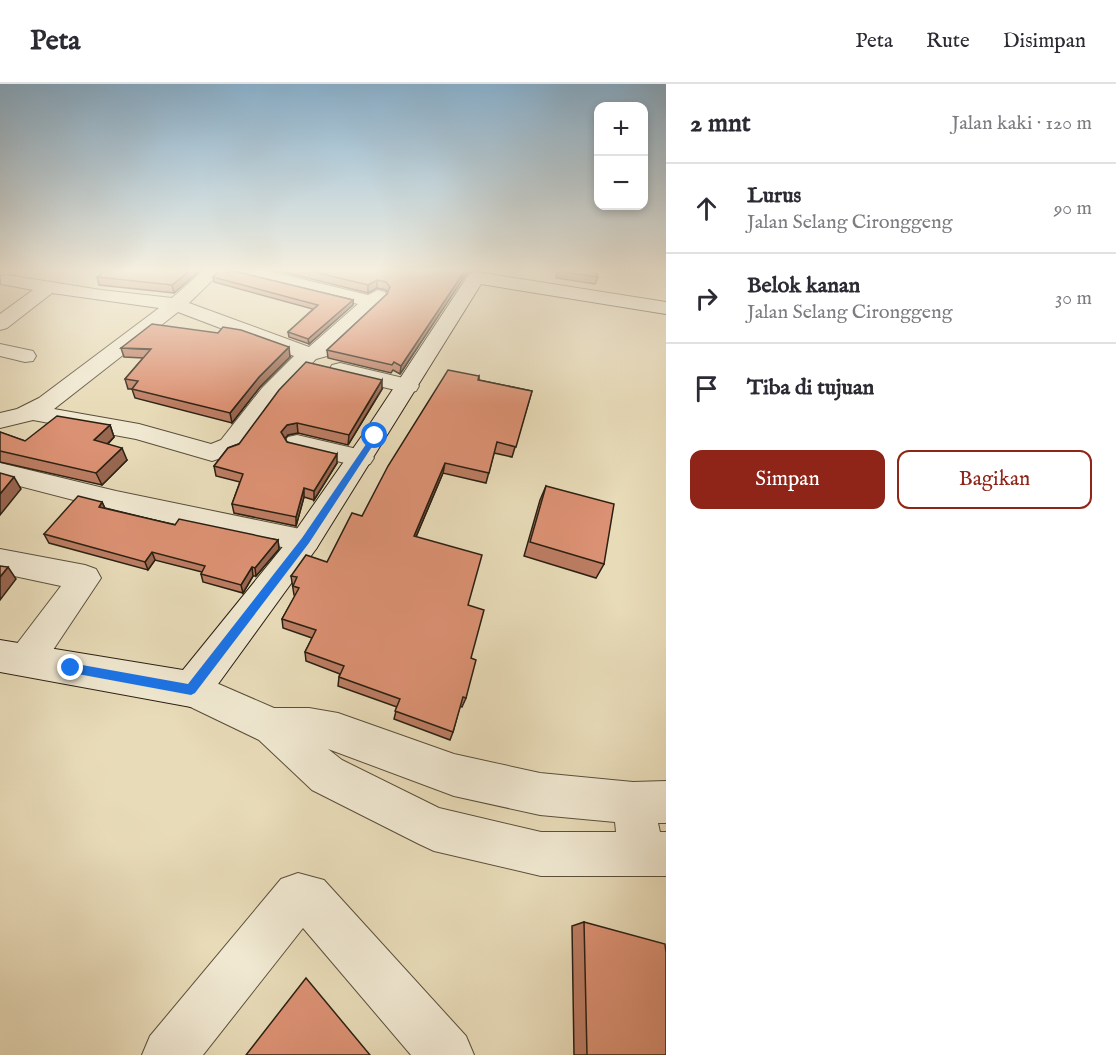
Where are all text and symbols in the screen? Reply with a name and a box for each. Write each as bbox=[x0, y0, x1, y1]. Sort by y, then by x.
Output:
text: Peta bbox=[30, 24, 80, 59]
text: Peta bbox=[855, 28, 893, 55]
text: Rute bbox=[926, 28, 970, 55]
text: Disimpan bbox=[1003, 28, 1086, 55]
map controls bbox=[594, 102, 648, 210]
button: + bbox=[594, 102, 648, 156]
text: 2 mnt bbox=[690, 107, 751, 140]
text: Jalan kaki · 120 m bbox=[952, 111, 1092, 136]
button: − bbox=[594, 156, 648, 210]
text: Lurus bbox=[747, 182, 801, 210]
icon: ahead bbox=[690, 192, 723, 225]
text: 90 m bbox=[1054, 196, 1092, 221]
text: Jalan Selang Cironggeng bbox=[747, 210, 953, 235]
text: Belok kanan bbox=[747, 272, 860, 300]
icon: right bbox=[690, 282, 723, 315]
text: 30 m bbox=[1055, 286, 1092, 311]
text: Jalan Selang Cironggeng bbox=[747, 300, 953, 325]
icon: arrive bbox=[690, 372, 723, 405]
text: Tiba di tujuan bbox=[747, 374, 874, 402]
route start bbox=[361, 422, 387, 448]
button: Simpan bbox=[690, 450, 885, 509]
button: Bagikan bbox=[897, 450, 1092, 509]
route end bbox=[57, 654, 83, 680]

